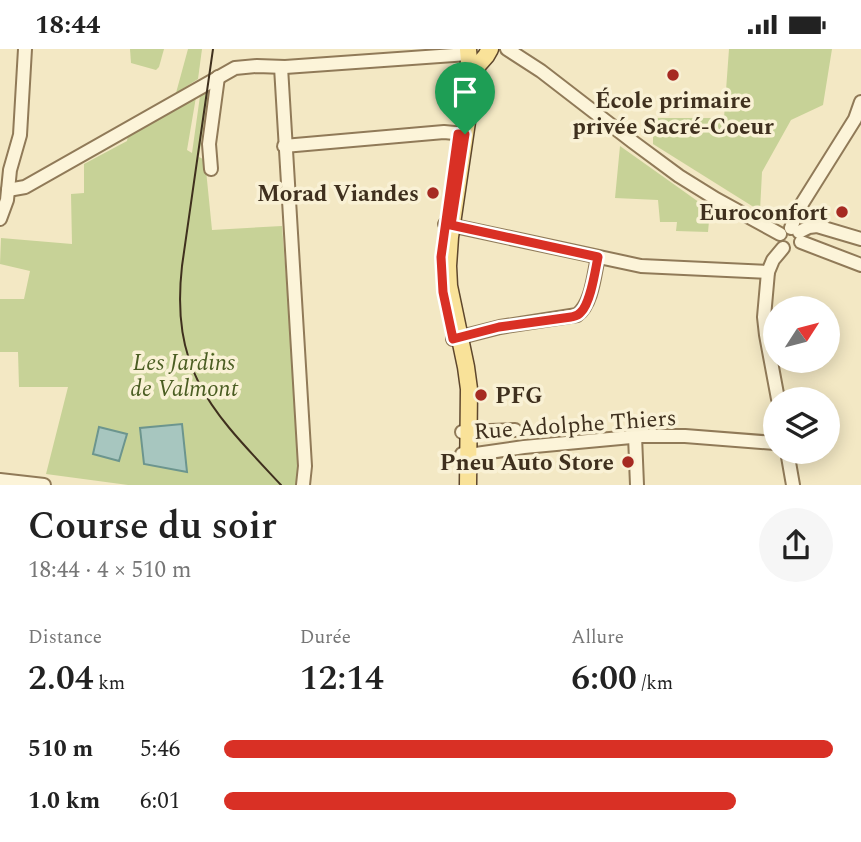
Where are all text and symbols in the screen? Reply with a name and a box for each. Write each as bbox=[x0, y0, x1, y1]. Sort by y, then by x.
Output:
text: 18:44 bbox=[35, 5, 100, 45]
pin bbox=[435, 62, 495, 134]
marker: École primaire privée Sacré-Coeur bbox=[665, 67, 681, 83]
icon: arrive bbox=[446, 73, 484, 111]
place label: École primaire privée Sacré-Coeur bbox=[572, 84, 774, 145]
place label: Morad Viandes bbox=[257, 177, 419, 212]
marker: Morad Viandes bbox=[425, 185, 441, 201]
place label: Euroconfort bbox=[699, 196, 828, 231]
marker: Euroconfort bbox=[834, 204, 850, 220]
north arrow bbox=[763, 296, 840, 373]
map controls bbox=[763, 296, 840, 464]
park label: Les Jardins de Valmont bbox=[130, 346, 239, 407]
place label: PFG bbox=[495, 379, 543, 414]
marker: PFG bbox=[473, 387, 489, 403]
button: layers bbox=[763, 387, 840, 464]
street label: Rue Adolphe Thiers bbox=[472, 401, 678, 450]
place label: Pneu Auto Store bbox=[440, 446, 614, 481]
marker: Pneu Auto Store bbox=[620, 454, 636, 470]
text: Course du soir bbox=[28, 498, 277, 556]
button: share bbox=[759, 508, 833, 582]
text: 18:44 · 4 × 510 m bbox=[28, 553, 192, 588]
text: Distance bbox=[28, 623, 102, 652]
text: Durée bbox=[300, 623, 351, 652]
text: Allure bbox=[571, 623, 624, 652]
text: 2.04 bbox=[28, 652, 93, 705]
text: 12:14 bbox=[300, 652, 384, 705]
text: 6:00 bbox=[571, 652, 637, 705]
text: km bbox=[93, 669, 125, 698]
text: /km bbox=[637, 669, 673, 698]
text: 510 m bbox=[28, 732, 93, 767]
text: 5:46 bbox=[140, 732, 180, 767]
text: 1.0 km bbox=[28, 784, 100, 819]
text: 6:01 bbox=[140, 784, 180, 819]

